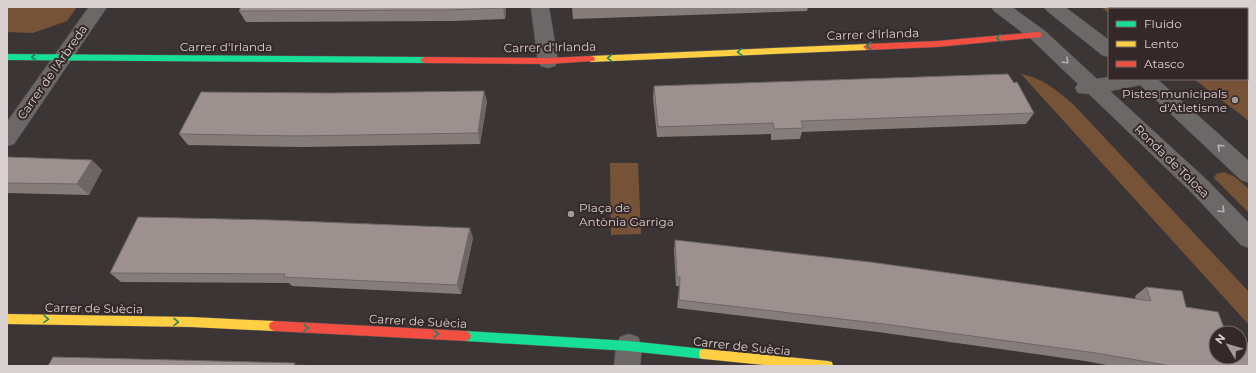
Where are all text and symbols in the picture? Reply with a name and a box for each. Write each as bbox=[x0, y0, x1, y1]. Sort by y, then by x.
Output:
legend bbox=[1108, 8, 1248, 80]
text: Fluido bbox=[1144, 16, 1182, 31]
street label: Carrer de l'Arbreda bbox=[14, 22, 90, 122]
street label: Carrer d'Irlanda bbox=[826, 25, 920, 43]
one-way arrow bbox=[996, 33, 1002, 42]
text: Lento bbox=[1144, 36, 1179, 51]
street label: Carrer d'Irlanda bbox=[180, 39, 272, 54]
street label: Carrer d'Irlanda bbox=[504, 39, 596, 55]
one-way arrow bbox=[866, 42, 872, 51]
one-way arrow bbox=[737, 48, 743, 56]
one-way arrow bbox=[31, 53, 37, 61]
one-way arrow bbox=[607, 54, 613, 62]
one-way arrow bbox=[1061, 56, 1068, 63]
text: Atasco bbox=[1144, 56, 1184, 71]
place label: Pistes municipals d'Atletisme bbox=[1122, 86, 1227, 115]
marker: Pistes municipals d'Atletisme bbox=[1230, 95, 1240, 105]
street label: Ronda de Tolosa bbox=[1131, 121, 1213, 201]
one-way arrow bbox=[1217, 145, 1225, 152]
place label: Plaça de Antònia Garriga bbox=[579, 200, 674, 229]
one-way arrow bbox=[1218, 205, 1225, 213]
marker: Plaça de Antònia Garriga bbox=[566, 209, 576, 219]
street label: Carrer de Suècia bbox=[45, 300, 143, 316]
street label: Carrer de Suècia bbox=[369, 311, 467, 331]
one-way arrow bbox=[43, 315, 49, 324]
one-way arrow bbox=[173, 317, 179, 326]
one-way arrow bbox=[303, 323, 309, 332]
north arrow bbox=[1208, 325, 1248, 365]
one-way arrow bbox=[433, 330, 439, 339]
text: N bbox=[1212, 331, 1228, 347]
street label: Carrer de Suècia bbox=[692, 333, 792, 359]

